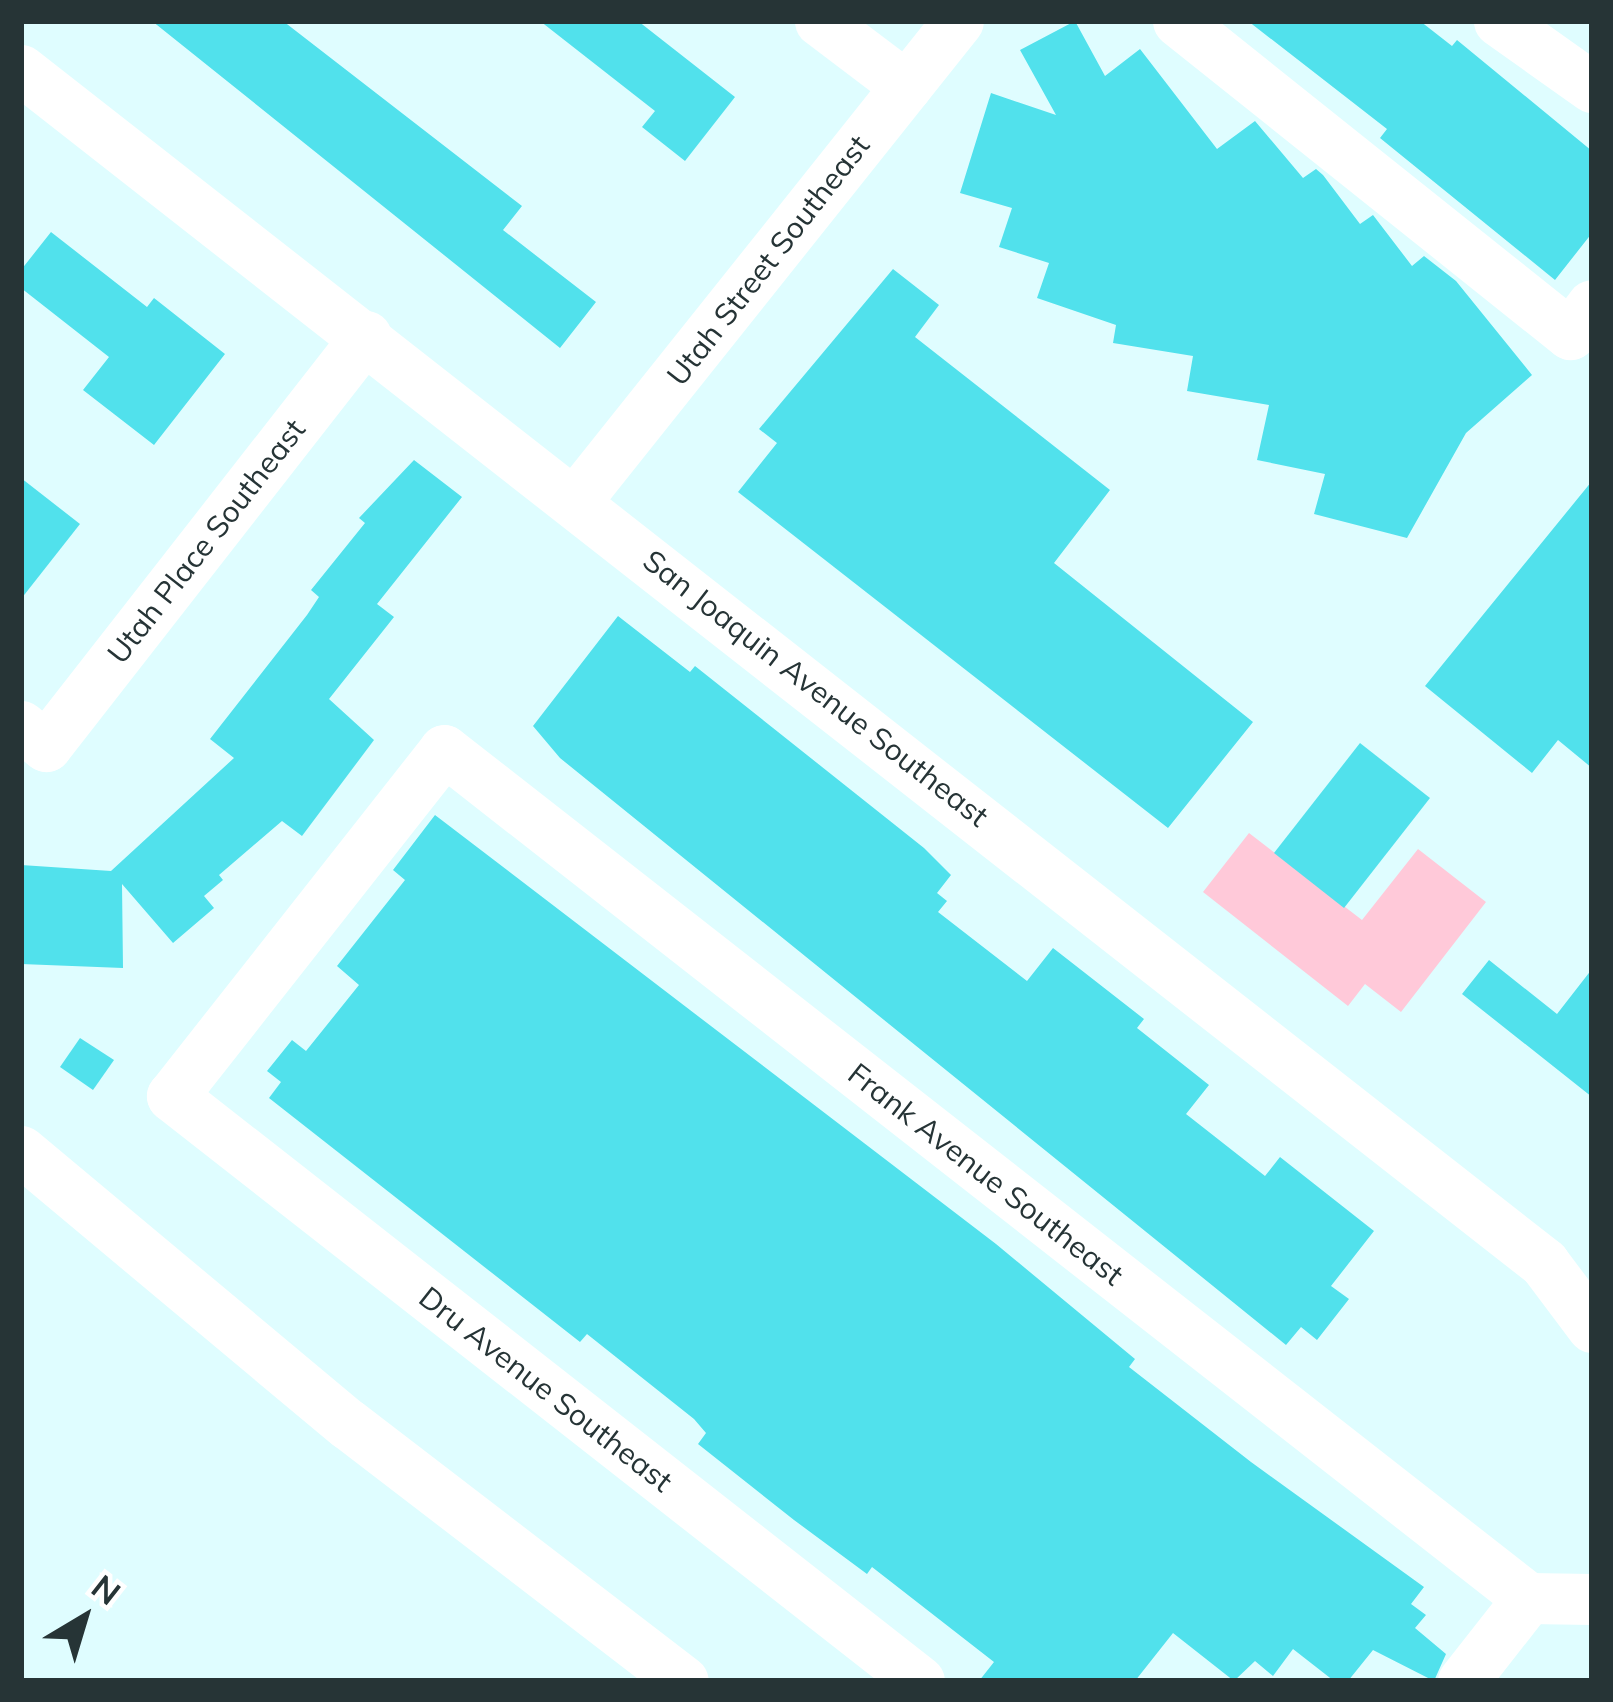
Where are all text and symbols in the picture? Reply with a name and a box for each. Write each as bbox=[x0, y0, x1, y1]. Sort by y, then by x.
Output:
street label: Utah Street Southeast bbox=[659, 128, 877, 392]
street label: Utah Place Southeast bbox=[99, 412, 313, 670]
street label: San Joaquin Avenue Southeast bbox=[636, 542, 996, 834]
street label: Frank Avenue Southeast bbox=[841, 1055, 1131, 1293]
street label: Dru Avenue Southeast bbox=[412, 1279, 680, 1499]
north arrow bbox=[24, 1558, 144, 1678]
text: N bbox=[84, 1565, 129, 1613]

